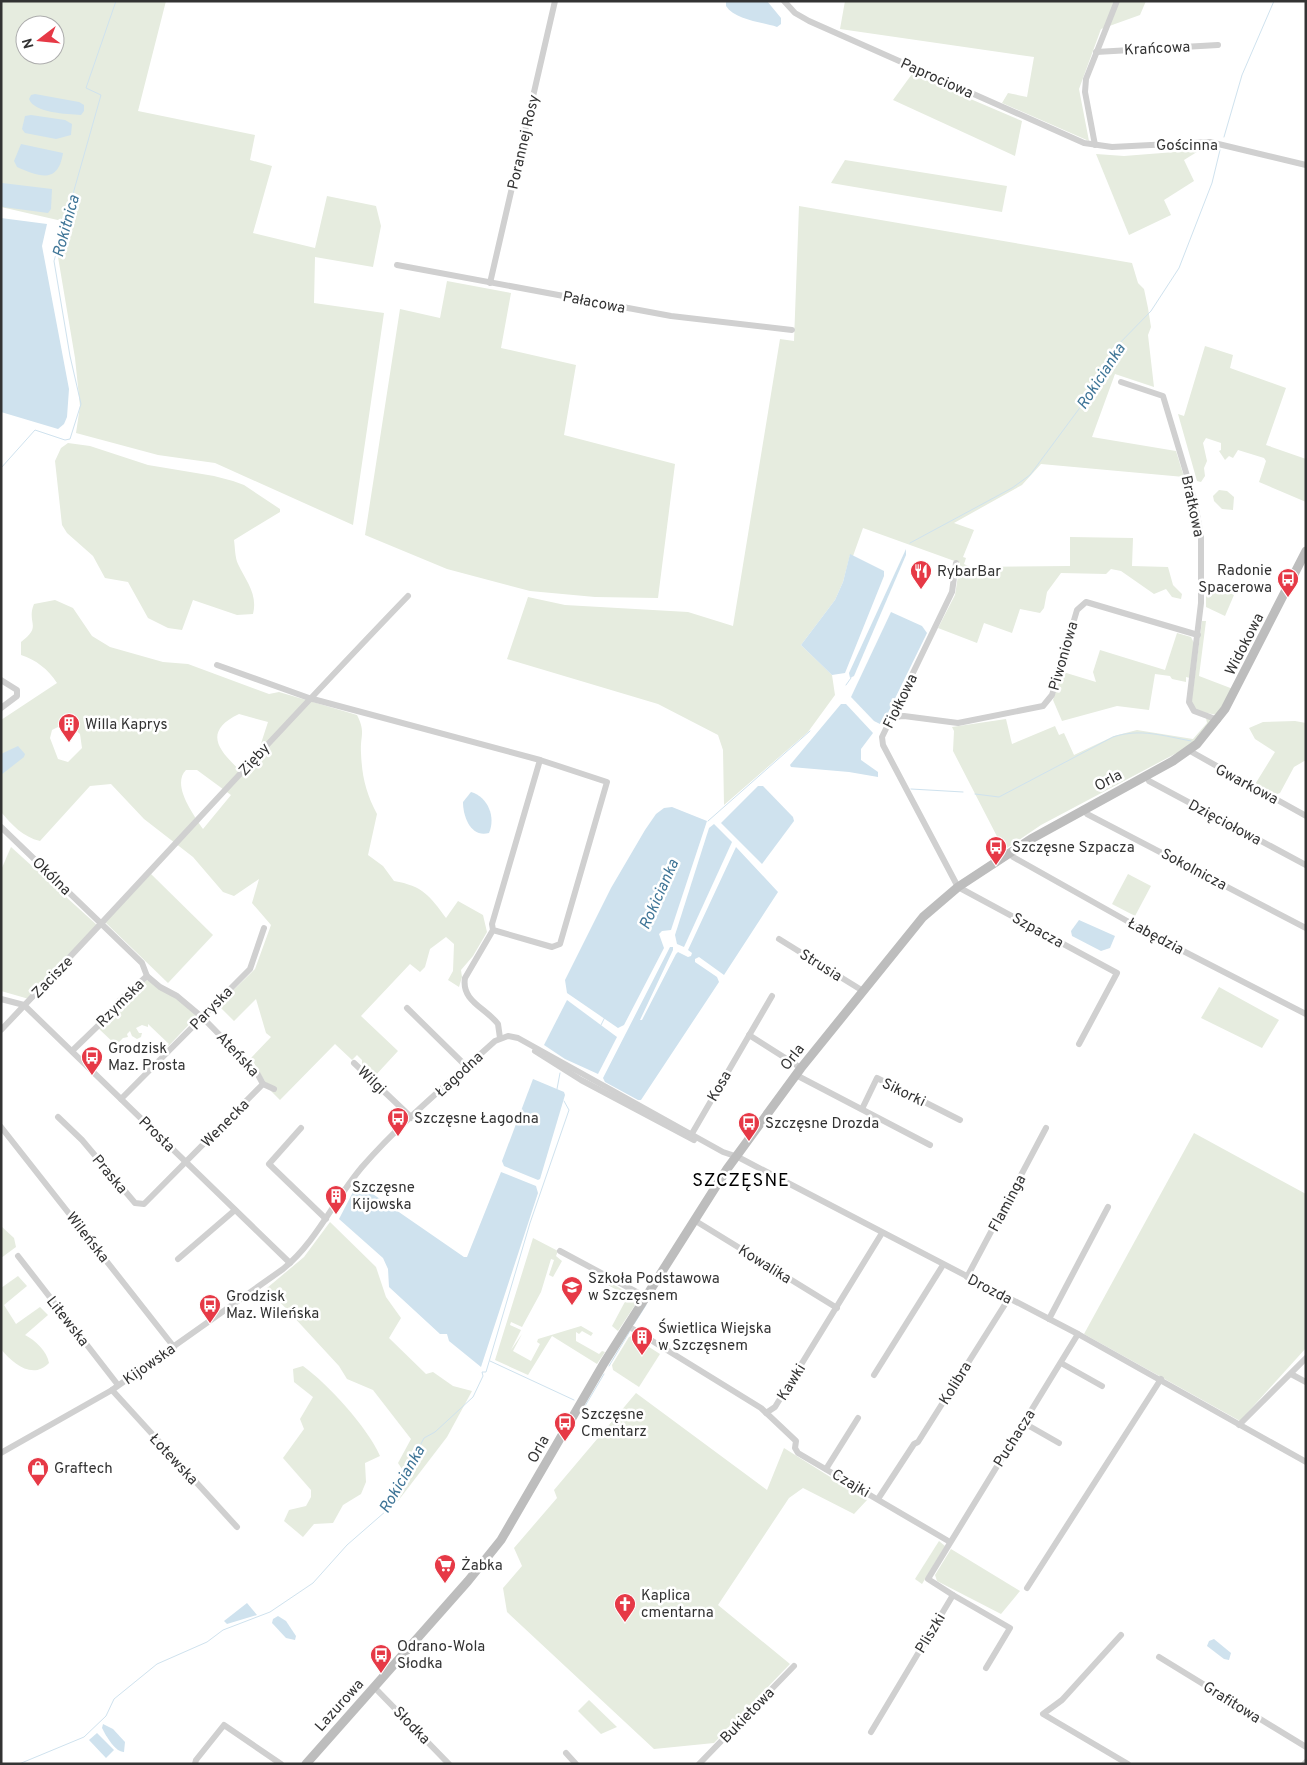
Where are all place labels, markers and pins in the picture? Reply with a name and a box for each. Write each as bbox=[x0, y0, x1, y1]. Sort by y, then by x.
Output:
restaurant icon: RybarBar bbox=[909, 559, 933, 590]
place label: Radonie Spacerowa bbox=[1198, 562, 1272, 598]
place label: RybarBar bbox=[937, 563, 1001, 582]
bus stop icon: Radonie Spacerowa bbox=[1276, 567, 1300, 598]
building icon: Willa Kaprys bbox=[57, 712, 81, 743]
place label: Willa Kaprys bbox=[85, 716, 167, 735]
bus stop icon: Szczęsne Szpacza bbox=[984, 835, 1008, 866]
place label: Szczęsne Szpacza bbox=[1012, 839, 1135, 858]
place label: Grodzisk Maz. Prosta bbox=[108, 1040, 185, 1076]
bus stop icon: Grodzisk Maz. Prosta bbox=[80, 1045, 104, 1076]
bus stop icon: Szczęsne Łagodna bbox=[386, 1106, 410, 1137]
place label: Szczęsne Łagodna bbox=[414, 1110, 539, 1129]
bus stop icon: Szczęsne Drozda bbox=[737, 1111, 761, 1142]
place label: Szczęsne Drozda bbox=[765, 1115, 879, 1134]
place label: Szczęsne Kijowska bbox=[352, 1179, 415, 1215]
building icon: Szczęsne Kijowska bbox=[324, 1184, 348, 1215]
place label: Szkoła Podstawowa w Szczęsnem bbox=[588, 1270, 720, 1306]
school or university icon: Szkoła Podstawowa w Szczęsnem bbox=[560, 1275, 584, 1306]
place label: Grodzisk Maz. Wileńska bbox=[226, 1288, 319, 1324]
bus stop icon: Grodzisk Maz. Wileńska bbox=[198, 1293, 222, 1324]
place label: Świetlica Wiejska w Szczęsnem bbox=[658, 1318, 771, 1356]
building icon: Świetlica Wiejska w Szczęsnem bbox=[630, 1325, 654, 1356]
place label: Szczęsne Cmentarz bbox=[581, 1406, 647, 1442]
bus stop icon: Szczęsne Cmentarz bbox=[553, 1411, 577, 1442]
shop icon: Graftech bbox=[26, 1456, 50, 1487]
place label: Graftech bbox=[54, 1460, 113, 1479]
supermarket icon: Żabka bbox=[433, 1553, 457, 1584]
place label: Żabka bbox=[461, 1556, 503, 1576]
place label: Kaplica cmentarna bbox=[641, 1587, 714, 1623]
church icon: Kaplica cmentarna bbox=[613, 1592, 637, 1623]
place label: Odrano-Wola Słodka bbox=[397, 1638, 485, 1674]
bus stop icon: Odrano-Wola Słodka bbox=[369, 1643, 393, 1674]

